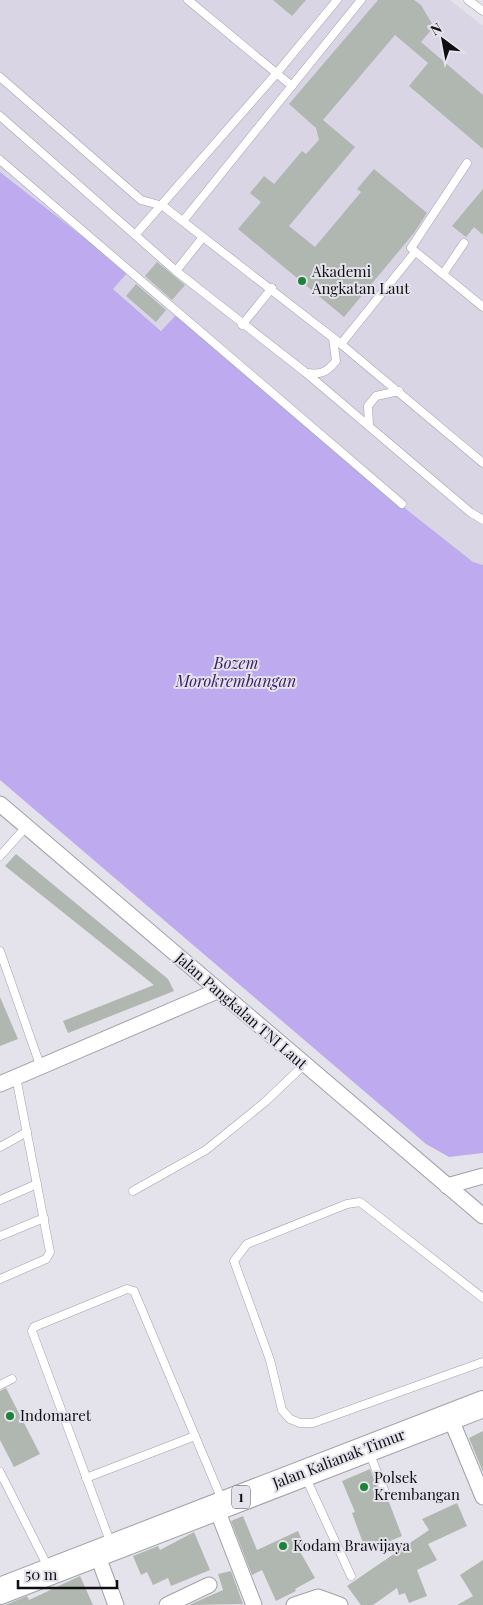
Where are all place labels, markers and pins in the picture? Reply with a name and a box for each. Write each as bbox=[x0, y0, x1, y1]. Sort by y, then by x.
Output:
place label: Akademi Angkatan Laut bbox=[311, 261, 410, 298]
marker: Akademi Angkatan Laut bbox=[296, 275, 308, 287]
place label: Indomaret bbox=[20, 1405, 92, 1425]
marker: Indomaret bbox=[4, 1410, 16, 1422]
place label: Polsek Krembangan bbox=[374, 1467, 460, 1504]
marker: Polsek Krembangan bbox=[358, 1481, 370, 1493]
place label: Kodam Brawijaya bbox=[293, 1535, 410, 1555]
marker: Kodam Brawijaya bbox=[277, 1540, 289, 1552]

